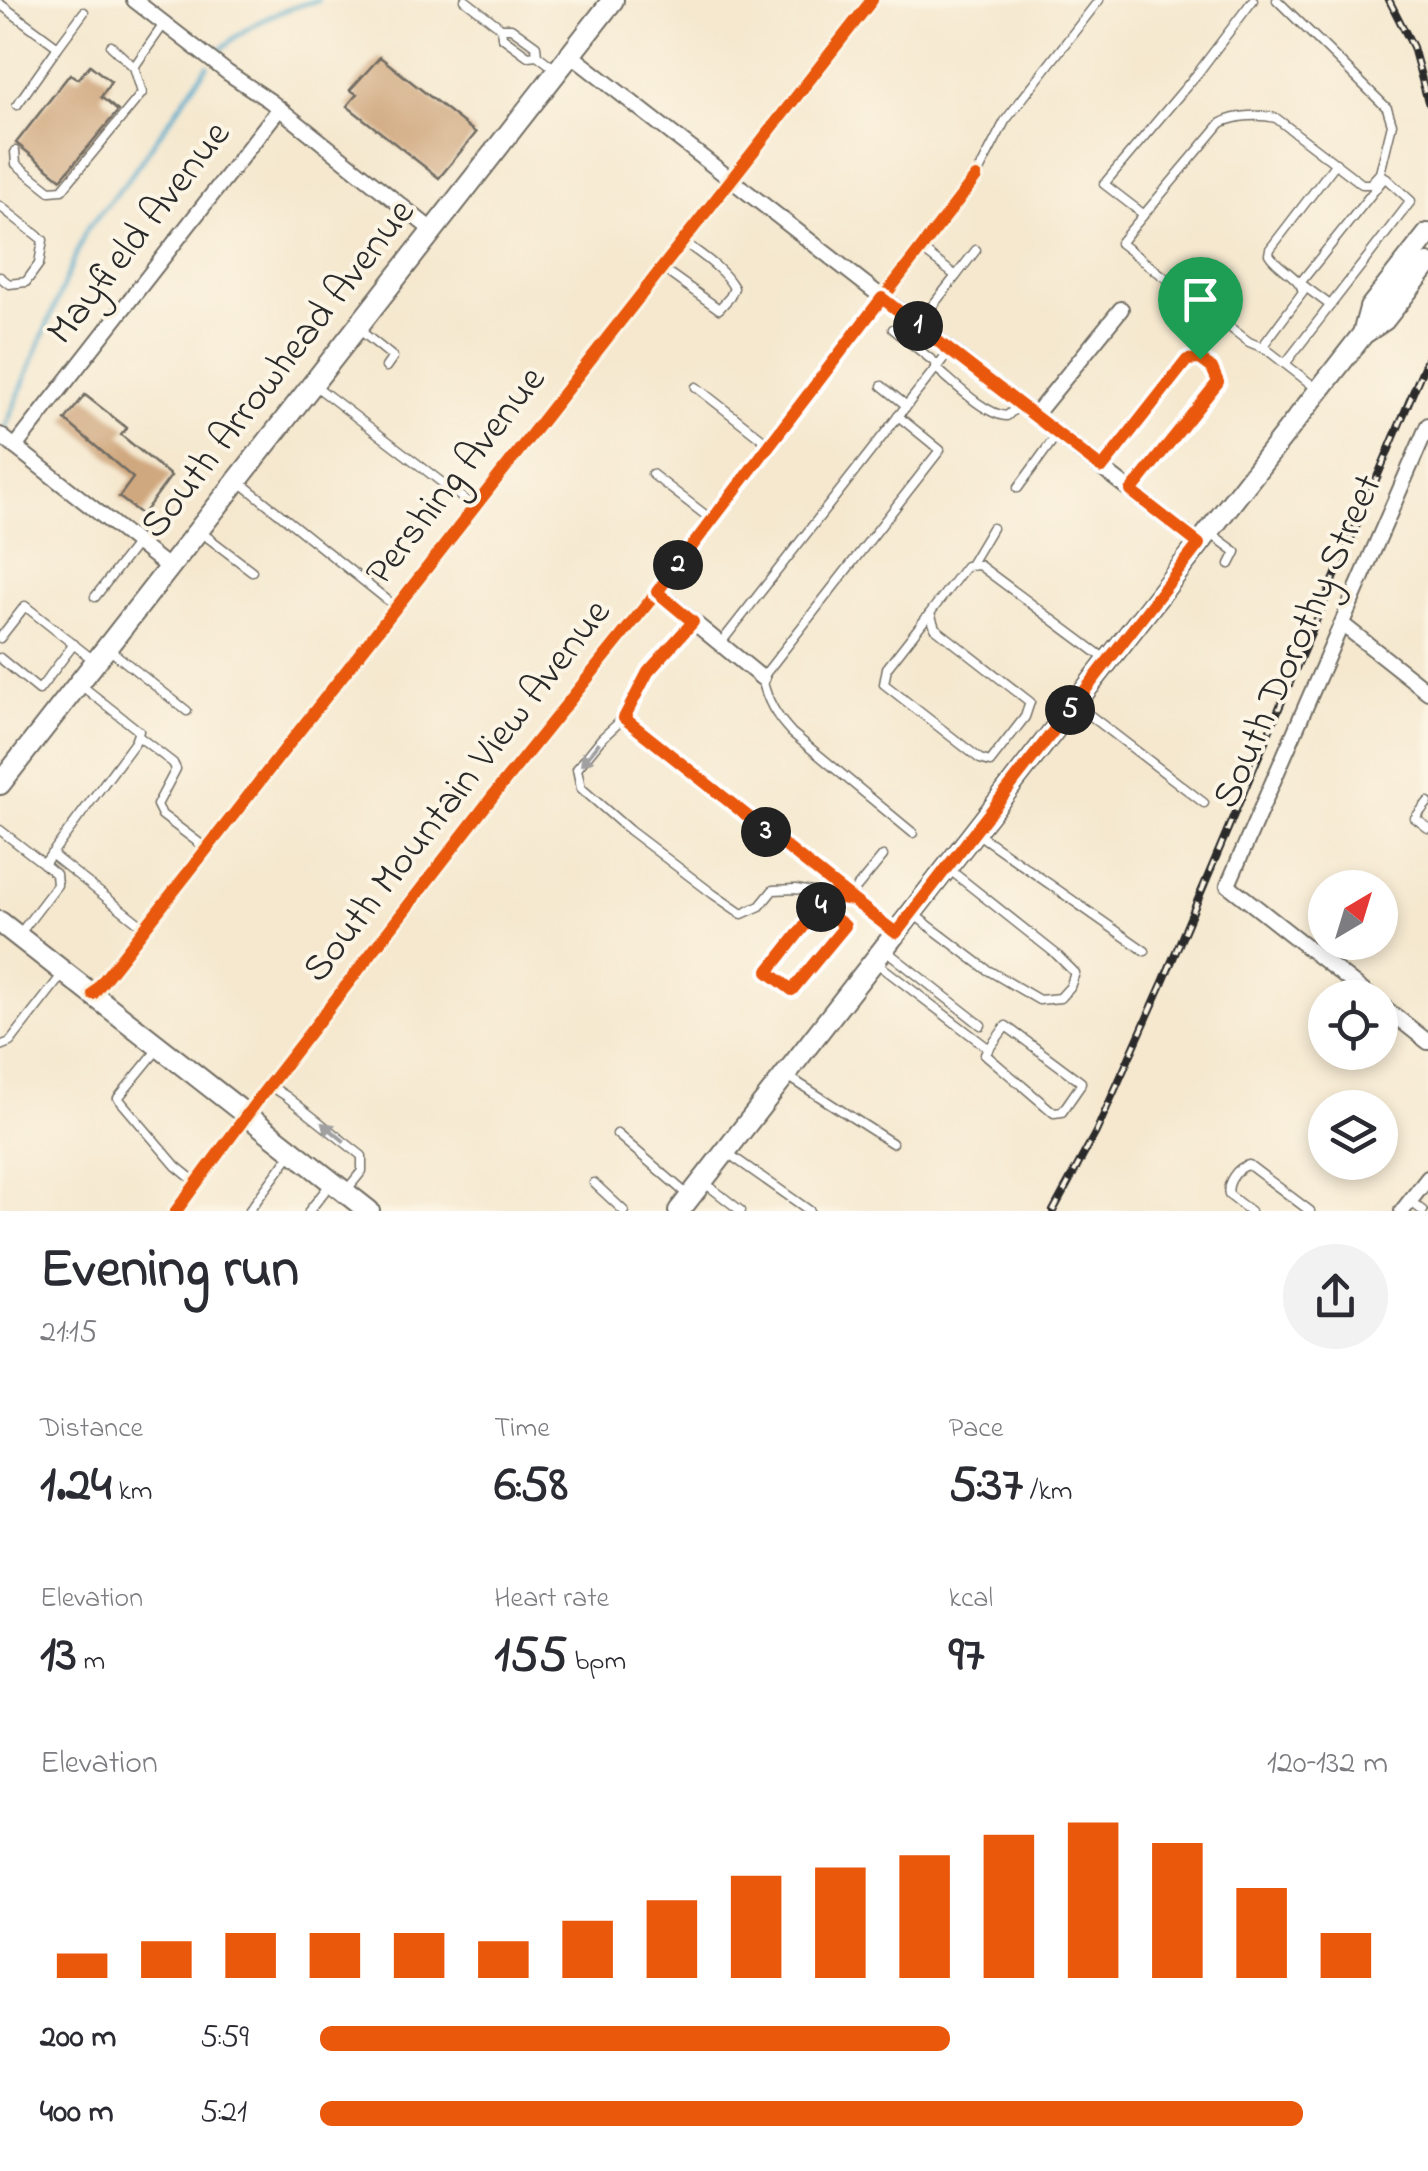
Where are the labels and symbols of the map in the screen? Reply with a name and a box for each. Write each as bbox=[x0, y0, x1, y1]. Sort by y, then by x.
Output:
street label: Mayfield Avenue bbox=[33, 109, 247, 359]
street label: South Arrowhead Avenue bbox=[127, 187, 431, 553]
pin bbox=[1158, 257, 1243, 360]
pin: 1 bbox=[893, 301, 943, 351]
street label: Pershing Avenue bbox=[352, 354, 562, 600]
street label: South Dorothy Street bbox=[1199, 465, 1399, 819]
pin: 2 bbox=[653, 540, 703, 590]
street label: South Mountain View Avenue bbox=[289, 587, 627, 997]
pin: 5 bbox=[1045, 685, 1095, 735]
one-way arrow bbox=[580, 741, 601, 766]
pin: 3 bbox=[741, 807, 791, 857]
north arrow bbox=[1308, 870, 1398, 960]
pin: 4 bbox=[796, 882, 846, 932]
one-way arrow bbox=[320, 1122, 346, 1143]

